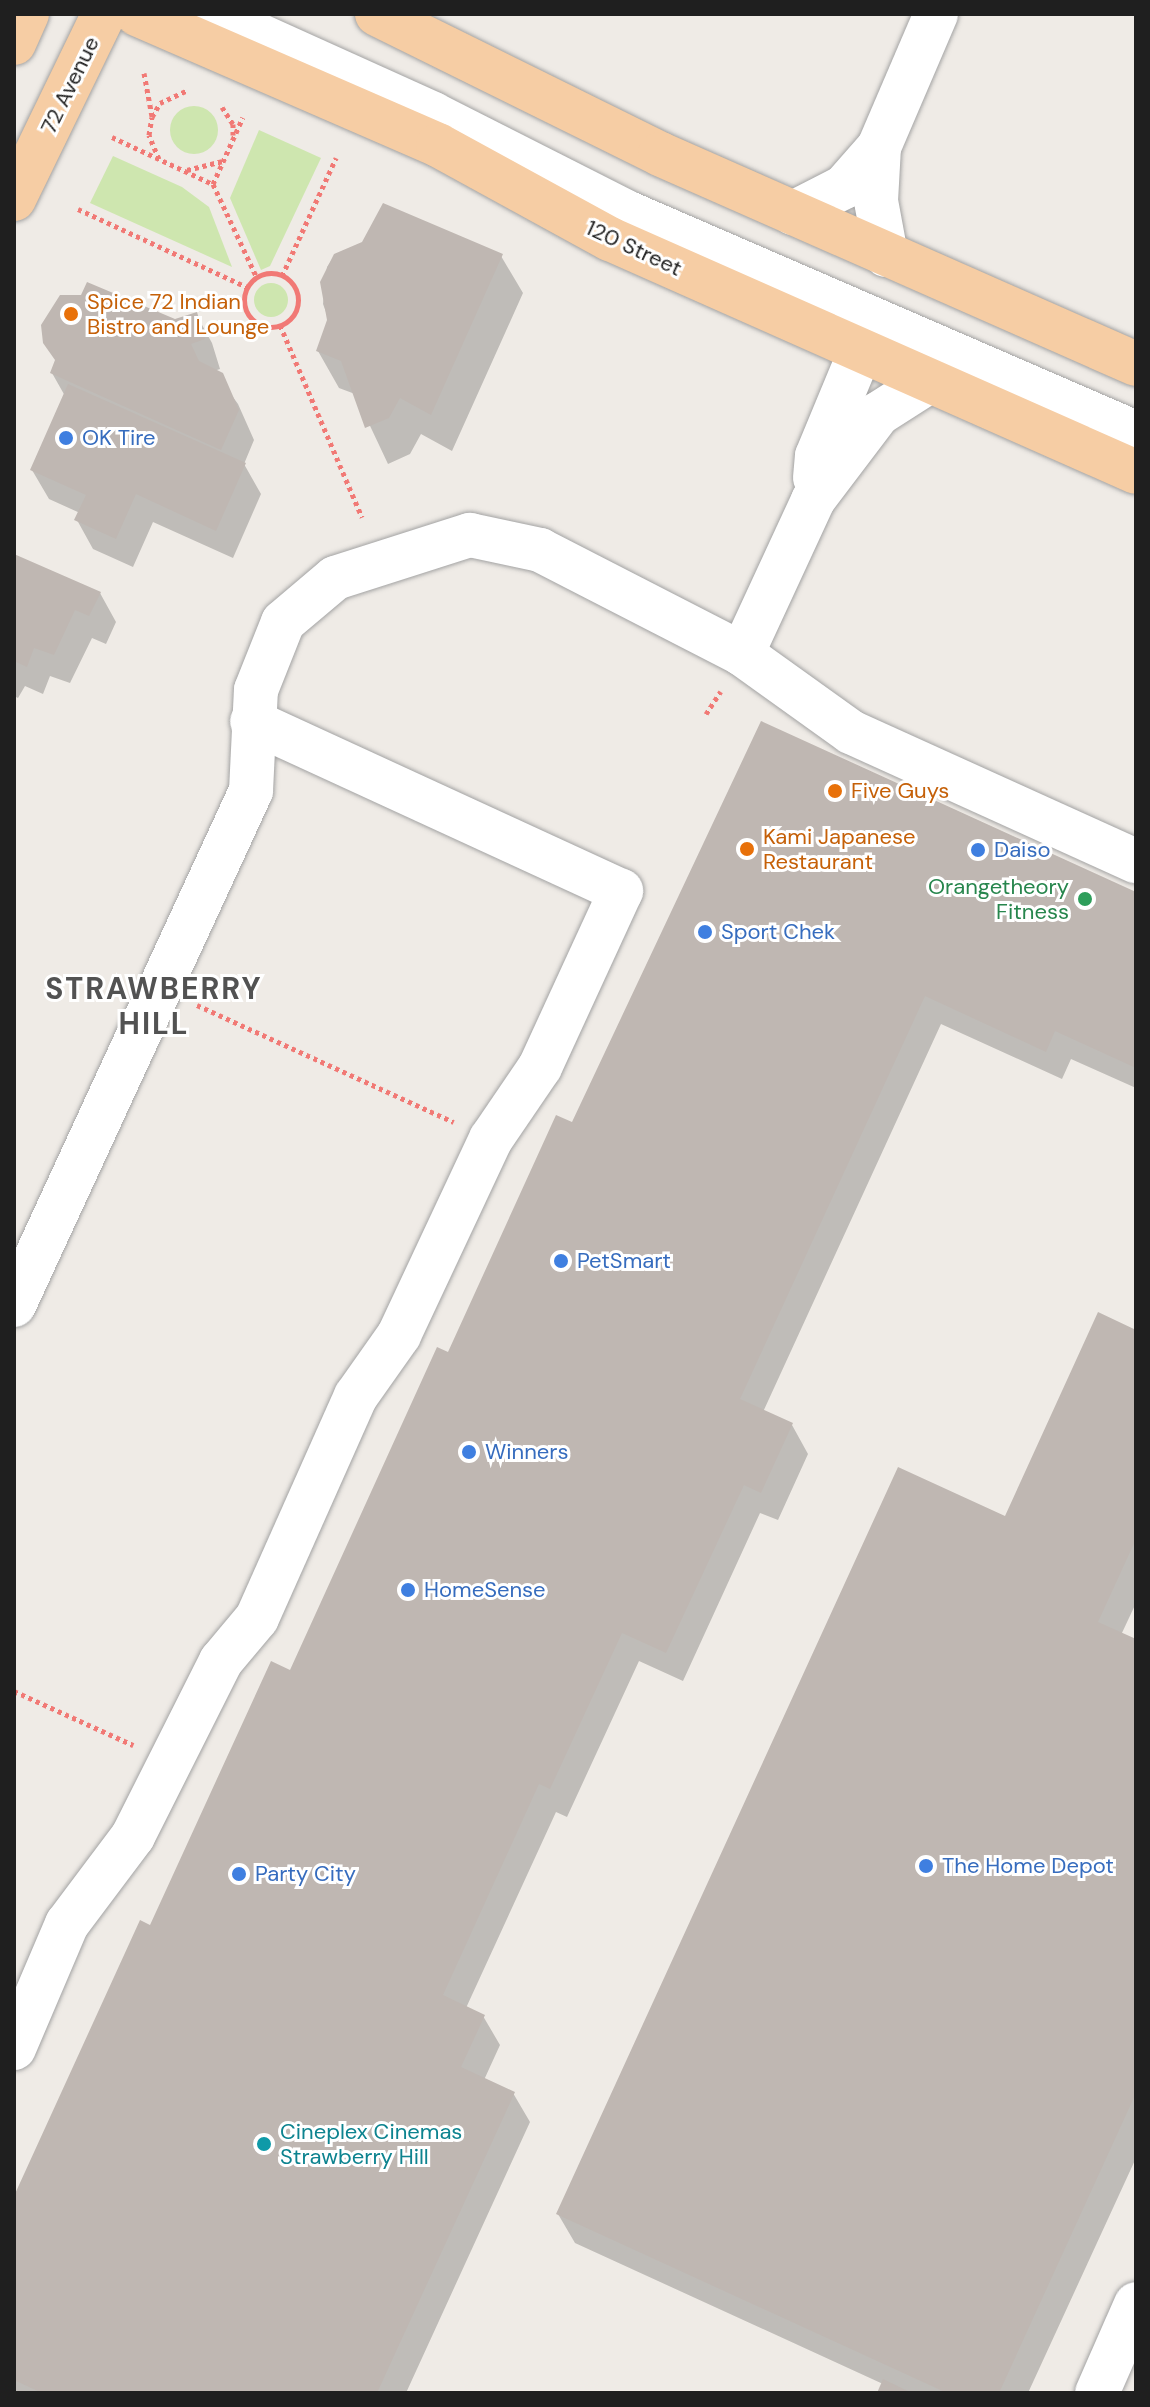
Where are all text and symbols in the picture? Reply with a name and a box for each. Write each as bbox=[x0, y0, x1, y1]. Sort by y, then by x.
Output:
street label: 72 Avenue bbox=[35, 32, 105, 138]
street label: 120 Street bbox=[582, 214, 686, 282]
place label: Spice 72 Indian Bistro and Lounge bbox=[87, 288, 269, 340]
marker: Spice 72 Indian Bistro and Lounge bbox=[62, 305, 80, 323]
place label: OK Tire bbox=[82, 425, 156, 451]
marker: OK Tire bbox=[57, 429, 75, 447]
place label: Five Guys bbox=[851, 778, 949, 804]
marker: Five Guys bbox=[826, 782, 844, 800]
place label: Kami Japanese Restaurant bbox=[763, 823, 915, 874]
place label: Daiso bbox=[994, 837, 1050, 863]
marker: Kami Japanese Restaurant bbox=[738, 840, 756, 858]
marker: Daiso bbox=[969, 841, 987, 859]
place label: Orangetheory Fitness bbox=[928, 873, 1069, 924]
marker: Orangetheory Fitness bbox=[1076, 890, 1094, 908]
place label: Sport Chek bbox=[721, 919, 835, 945]
marker: Sport Chek bbox=[696, 923, 714, 941]
district label: STRAWBERRY HILL bbox=[45, 971, 263, 1042]
place label: PetSmart bbox=[577, 1248, 671, 1274]
marker: PetSmart bbox=[552, 1252, 570, 1270]
place label: Winners bbox=[485, 1439, 569, 1465]
marker: Winners bbox=[460, 1443, 478, 1461]
place label: HomeSense bbox=[424, 1577, 546, 1603]
marker: HomeSense bbox=[399, 1581, 417, 1599]
place label: The Home Depot bbox=[942, 1853, 1114, 1879]
marker: The Home Depot bbox=[917, 1857, 935, 1875]
place label: Party City bbox=[255, 1861, 356, 1887]
marker: Party City bbox=[230, 1865, 248, 1883]
place label: Cineplex Cinemas Strawberry Hill bbox=[280, 2118, 462, 2170]
marker: Cineplex Cinemas Strawberry Hill bbox=[255, 2135, 273, 2153]

